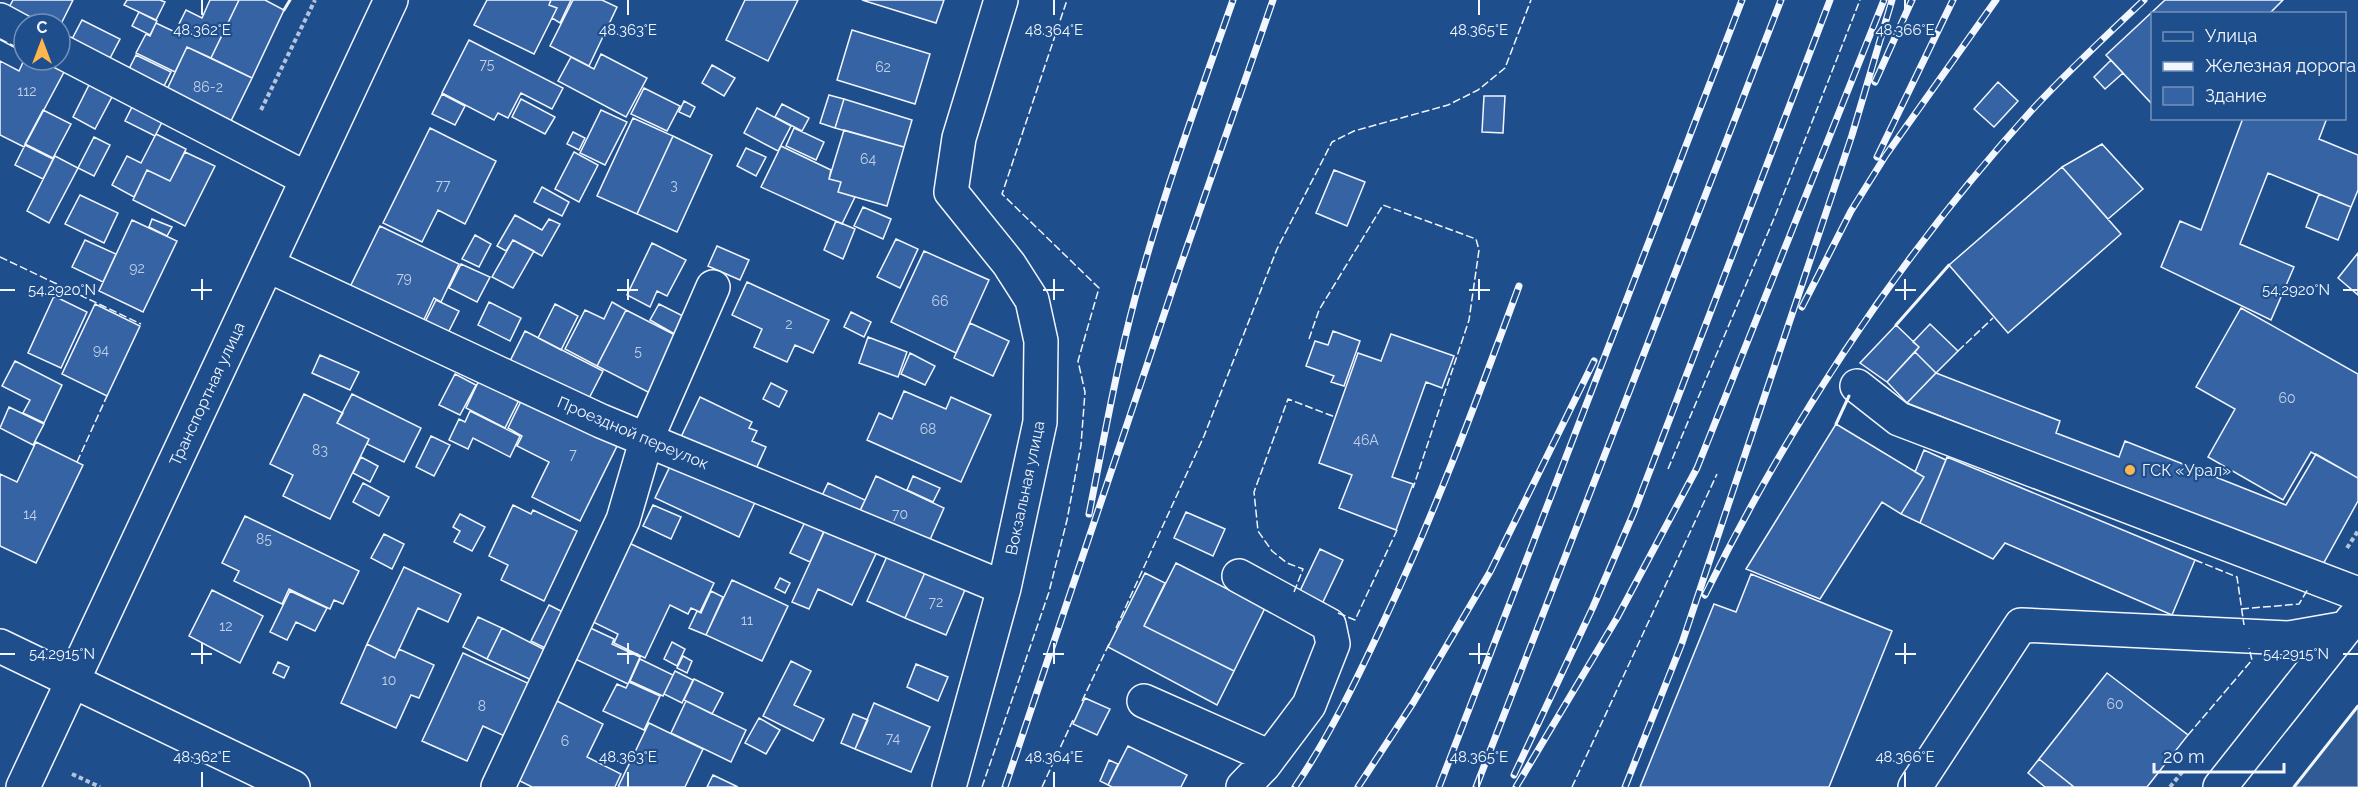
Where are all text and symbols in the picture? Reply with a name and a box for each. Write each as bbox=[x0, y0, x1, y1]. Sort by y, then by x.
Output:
north arrow bbox=[12, 12, 72, 72]
legend bbox=[2151, 12, 2346, 120]
text: С bbox=[37, 18, 48, 37]
text: 48.362°E bbox=[173, 21, 231, 39]
text: 48.363°E bbox=[599, 21, 657, 39]
text: 48.364°E bbox=[1025, 21, 1083, 39]
text: 48.365°E bbox=[1450, 21, 1508, 39]
text: 48.366°E bbox=[1875, 21, 1935, 39]
text: Улица bbox=[2205, 25, 2257, 46]
text: Железная дорога bbox=[2205, 55, 2356, 76]
house number: 75 bbox=[480, 56, 495, 72]
house number: 62 bbox=[875, 59, 891, 75]
house number: 86-2 bbox=[193, 79, 223, 95]
house number: 112 bbox=[17, 83, 37, 99]
text: Здание bbox=[2205, 85, 2267, 106]
house number: 64 bbox=[860, 151, 876, 167]
house number: 77 bbox=[436, 177, 451, 193]
house number: 3 bbox=[670, 177, 678, 193]
house number: 92 bbox=[129, 260, 145, 276]
house number: 79 bbox=[396, 270, 412, 286]
text: 54.2920°N bbox=[28, 281, 96, 299]
text: 54.2920°N bbox=[2262, 281, 2330, 299]
house number: 66 bbox=[932, 293, 948, 309]
house number: 2 bbox=[785, 316, 793, 332]
street label: Транспортная улица bbox=[165, 319, 249, 469]
house number: 94 bbox=[93, 342, 109, 358]
house number: 5 bbox=[634, 343, 642, 359]
house number: 60 bbox=[2278, 390, 2296, 406]
street label: Проездной переулок bbox=[555, 393, 711, 473]
street label: Вокзальная улица bbox=[1001, 419, 1049, 557]
house number: 68 bbox=[920, 421, 936, 437]
house number: 46А bbox=[1353, 432, 1379, 448]
house number: 83 bbox=[312, 442, 328, 458]
house number: 7 bbox=[569, 446, 577, 462]
place label: ГСК «Урал» bbox=[2142, 461, 2231, 480]
marker: ГСК «Урал» bbox=[2123, 463, 2137, 477]
house number: 14 bbox=[23, 506, 37, 522]
house number: 70 bbox=[892, 506, 908, 522]
house number: 85 bbox=[256, 531, 272, 547]
house number: 72 bbox=[929, 594, 943, 610]
house number: 11 bbox=[741, 612, 753, 628]
house number: 12 bbox=[219, 618, 233, 634]
text: 54.2915°N bbox=[29, 645, 95, 663]
text: 54.2915°N bbox=[2263, 645, 2329, 663]
house number: 10 bbox=[382, 672, 396, 688]
house number: 60 bbox=[2106, 696, 2124, 712]
house number: 8 bbox=[478, 698, 486, 714]
house number: 74 bbox=[886, 730, 901, 746]
house number: 6 bbox=[561, 733, 569, 749]
scale bar bbox=[2154, 736, 2284, 774]
text: 20 m bbox=[2163, 746, 2205, 767]
text: 48.362°E bbox=[173, 748, 231, 766]
text: 48.363°E bbox=[599, 748, 657, 766]
text: 48.364°E bbox=[1025, 748, 1083, 766]
text: 48.365°E bbox=[1450, 748, 1508, 766]
text: 48.366°E bbox=[1875, 748, 1935, 766]

